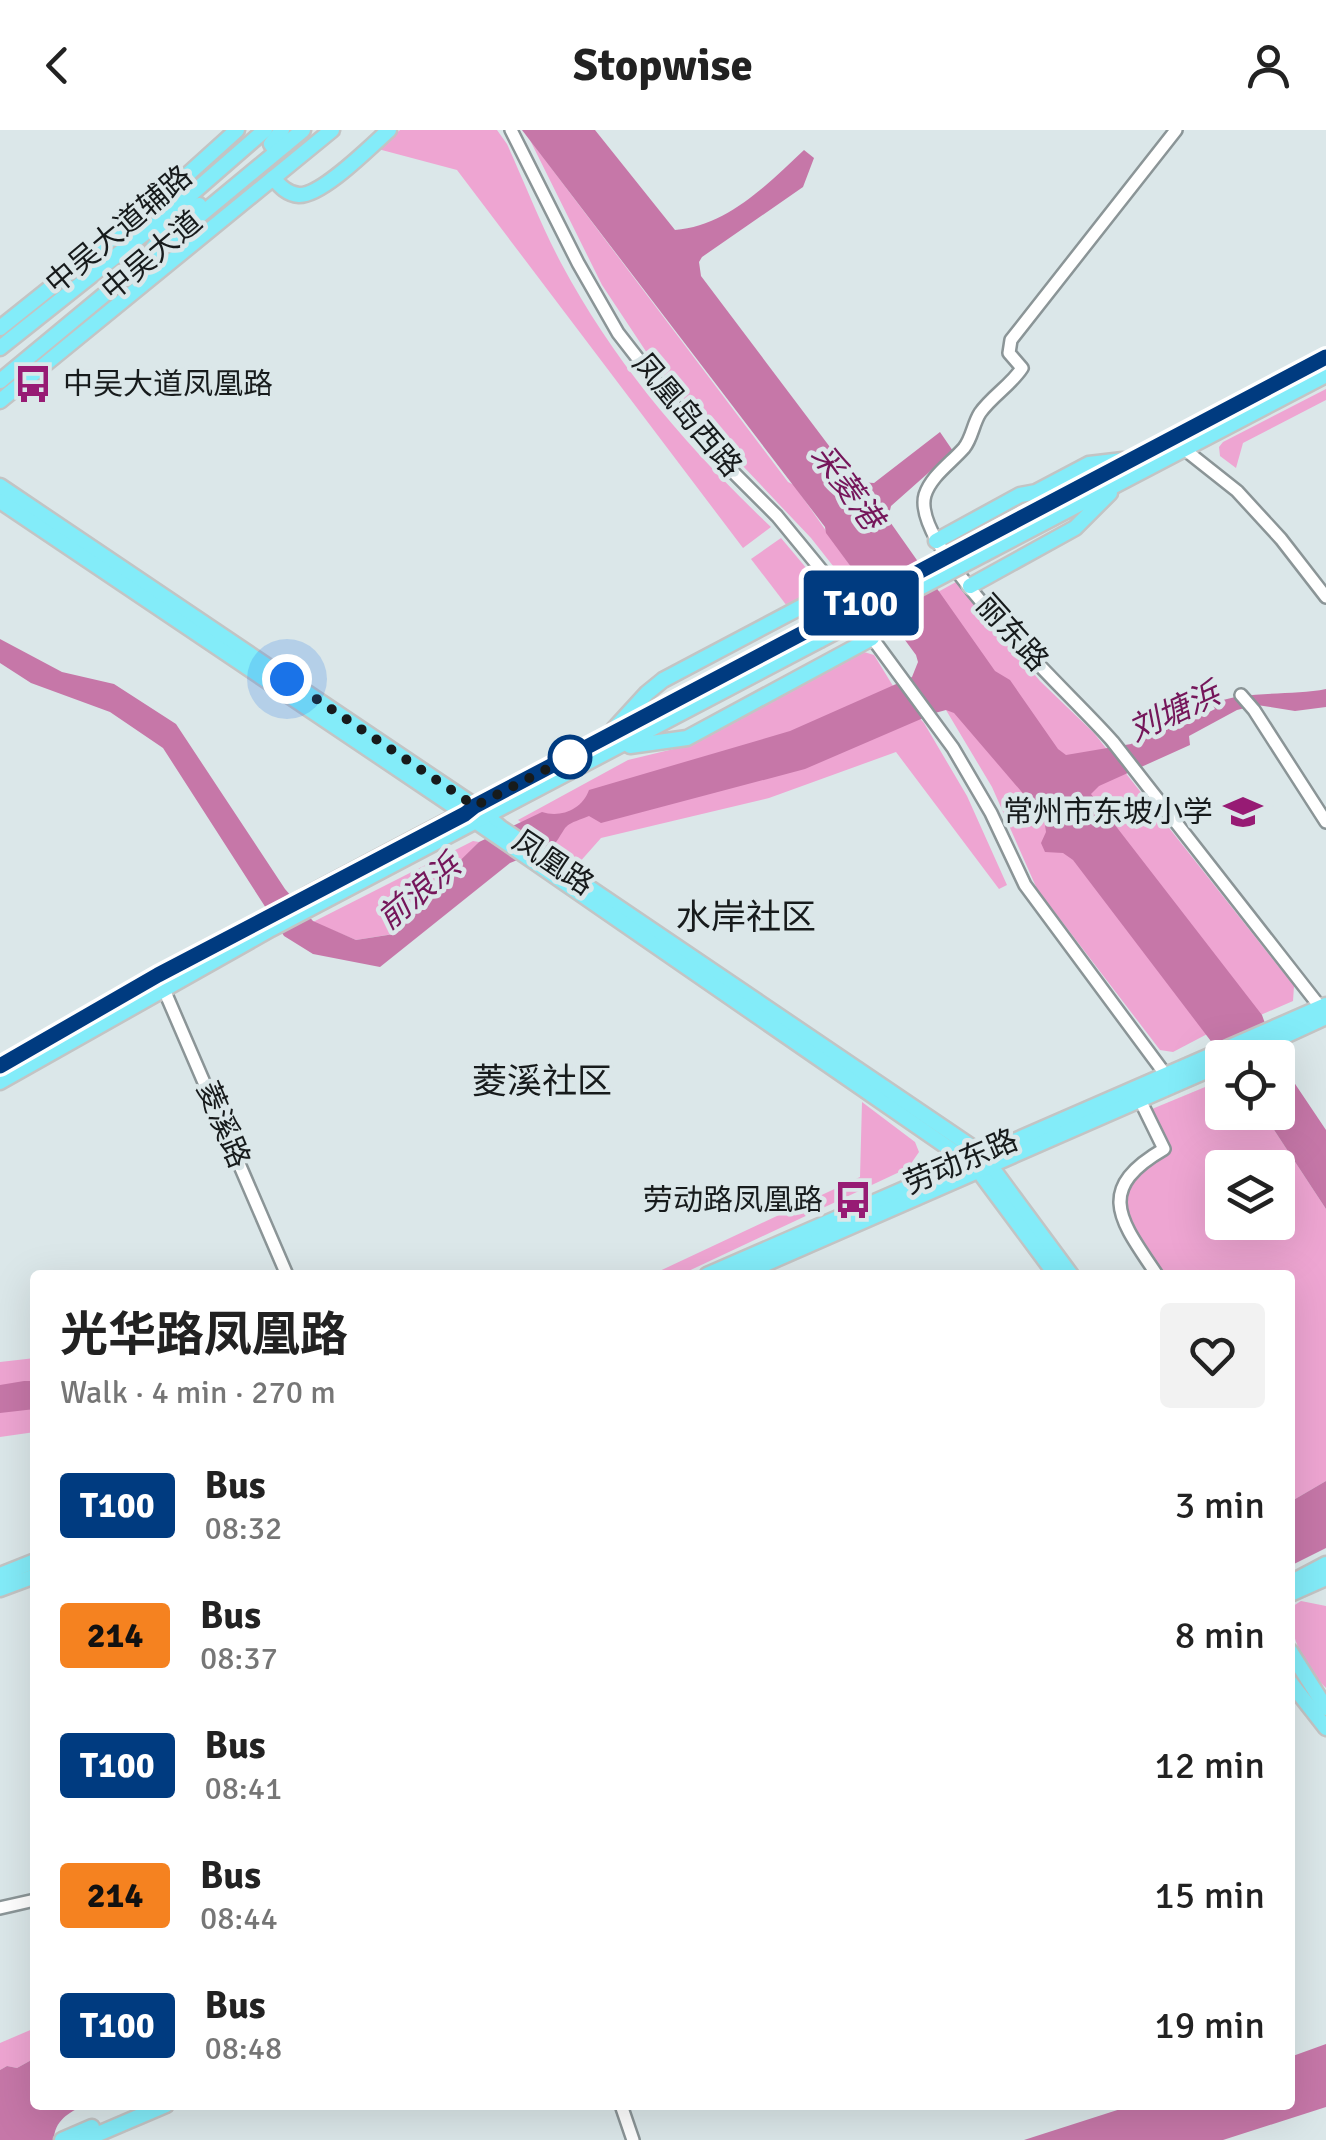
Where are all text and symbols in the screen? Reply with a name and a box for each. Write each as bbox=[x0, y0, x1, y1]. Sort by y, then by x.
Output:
icon: back bbox=[30, 38, 85, 93]
text: Stopwise bbox=[573, 38, 753, 93]
icon: person bbox=[1241, 38, 1296, 93]
street label: 中吴大道辅路 bbox=[38, 158, 200, 302]
street label: 中吴大道 bbox=[94, 204, 210, 308]
street label: 凤凰岛西路 bbox=[625, 346, 749, 484]
bus stop icon: 中吴大道凤凰路 bbox=[12, 363, 54, 405]
place label: 中吴大道凤凰路 bbox=[63, 366, 273, 403]
water label: 采菱港 bbox=[803, 437, 893, 541]
line badge: T100 bbox=[791, 570, 931, 636]
text: T100 bbox=[824, 582, 898, 625]
street label: 丽东路 bbox=[968, 587, 1056, 679]
your location bbox=[262, 654, 312, 704]
water label: 刘塘浜 bbox=[1122, 673, 1228, 750]
unlabelled marker bbox=[549, 736, 591, 778]
school or university icon: 常州市东坡小学 bbox=[1222, 791, 1264, 833]
place label: 常州市东坡小学 bbox=[1003, 794, 1213, 831]
street label: 凤凰路 bbox=[505, 822, 601, 904]
water label: 前浪浜 bbox=[370, 844, 471, 938]
district label: 水岸社区 bbox=[676, 896, 816, 939]
map controls bbox=[1205, 1040, 1295, 1240]
button: locate bbox=[1205, 1040, 1295, 1130]
district label: 菱溪社区 bbox=[472, 1060, 612, 1103]
street label: 菱溪路 bbox=[188, 1076, 258, 1174]
street label: 劳动东路 bbox=[899, 1122, 1023, 1202]
button: layers bbox=[1205, 1150, 1295, 1240]
bus stop icon: 劳动路凤凰路 bbox=[832, 1179, 874, 1221]
place label: 劳动路凤凰路 bbox=[643, 1182, 823, 1219]
button: heart bbox=[1160, 1303, 1265, 1408]
text: 光华路凤凰路 bbox=[60, 1306, 348, 1365]
text: Walk · 4 min · 270 m bbox=[60, 1373, 336, 1412]
text: Bus bbox=[205, 1462, 266, 1509]
text: 3 min bbox=[1175, 1482, 1265, 1529]
text: T100 bbox=[80, 1484, 155, 1527]
text: 08:32 bbox=[205, 1509, 282, 1548]
text: Bus bbox=[200, 1592, 261, 1639]
text: 8 min bbox=[1175, 1612, 1265, 1659]
text: 214 bbox=[87, 1614, 143, 1657]
text: 08:37 bbox=[200, 1639, 278, 1678]
text: Bus bbox=[205, 1722, 266, 1769]
text: 12 min bbox=[1154, 1742, 1265, 1789]
text: T100 bbox=[80, 1744, 155, 1787]
text: 08:41 bbox=[205, 1769, 282, 1808]
text: Bus bbox=[200, 1852, 261, 1899]
text: 15 min bbox=[1154, 1872, 1265, 1919]
text: 214 bbox=[87, 1874, 143, 1917]
text: 08:44 bbox=[200, 1899, 278, 1938]
text: Bus bbox=[205, 1982, 266, 2029]
text: 19 min bbox=[1154, 2002, 1265, 2049]
text: T100 bbox=[80, 2004, 155, 2047]
text: 08:48 bbox=[205, 2029, 282, 2068]

